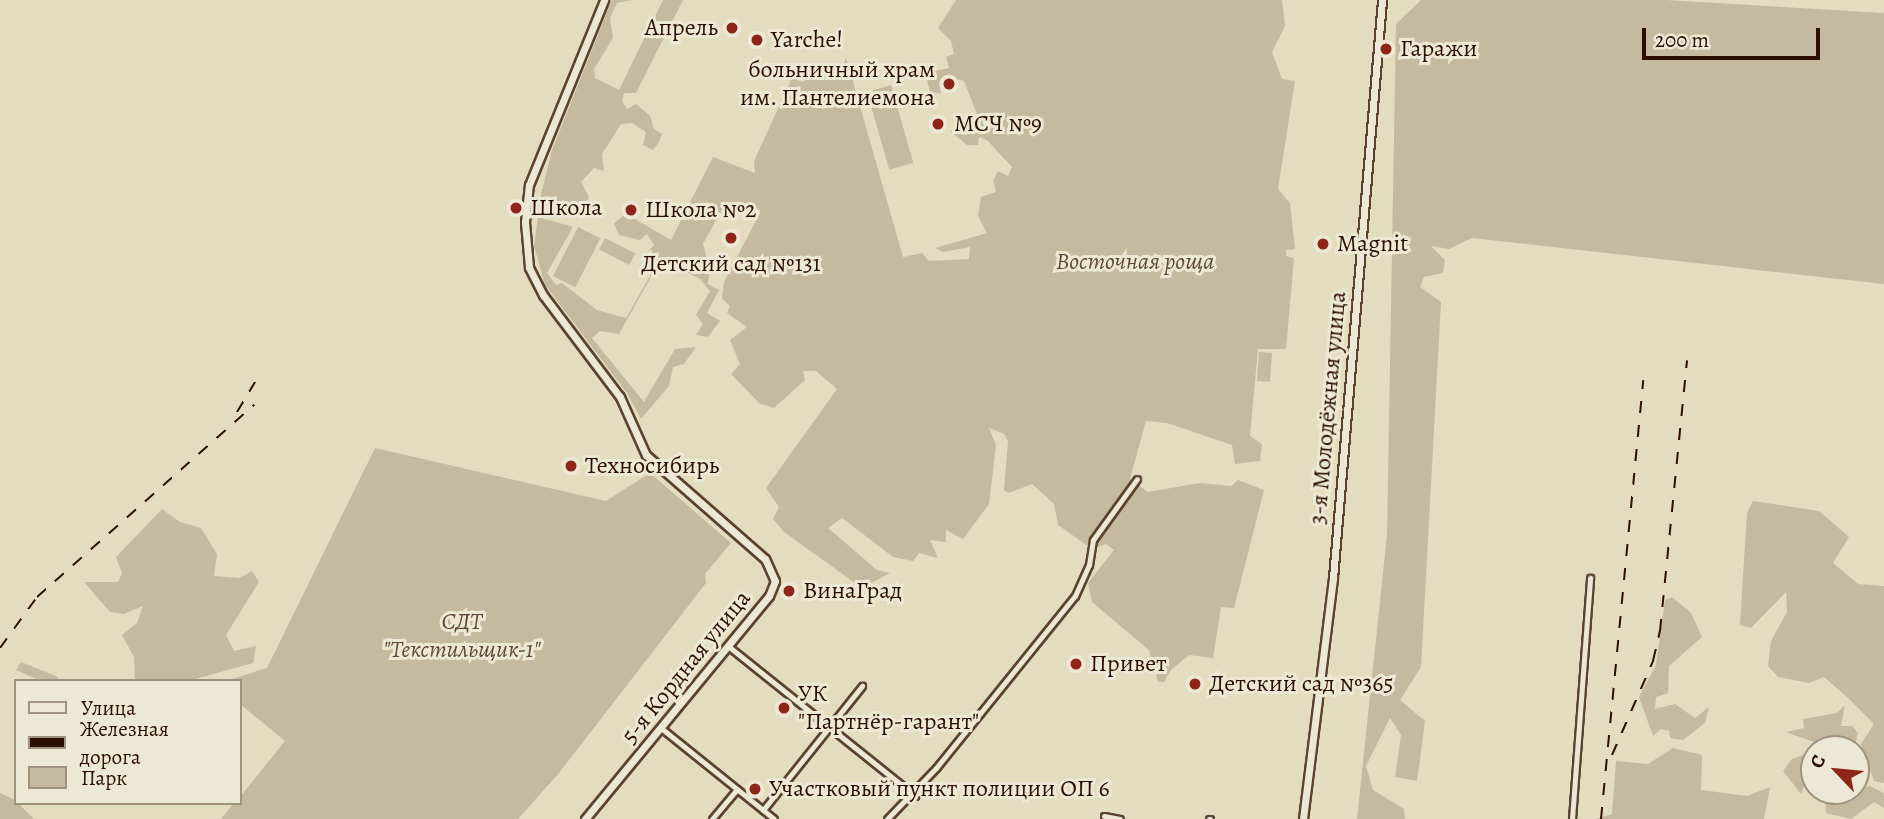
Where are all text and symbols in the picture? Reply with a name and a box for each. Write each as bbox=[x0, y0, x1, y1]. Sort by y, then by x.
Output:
place label: Апрель bbox=[645, 14, 718, 42]
scale bar bbox=[1646, 14, 1825, 58]
marker: Апрель bbox=[724, 20, 740, 36]
place label: Yarche! bbox=[771, 26, 843, 54]
text: 200 m bbox=[1655, 26, 1709, 54]
marker: Yarche! bbox=[749, 32, 765, 48]
place label: Гаражи bbox=[1400, 35, 1477, 63]
marker: Гаражи bbox=[1378, 41, 1394, 57]
place label: больничный храм им. Пантелиемона bbox=[739, 56, 935, 112]
marker: больничный храм им. Пантелиемона bbox=[941, 76, 957, 92]
place label: МСЧ №9 bbox=[954, 110, 1042, 138]
marker: МСЧ №9 bbox=[928, 114, 948, 134]
place label: Школа bbox=[530, 194, 602, 222]
place label: Школа №2 bbox=[645, 196, 756, 224]
marker: Школа bbox=[508, 200, 524, 216]
marker: Школа №2 bbox=[623, 202, 639, 218]
marker: Детский сад №131 bbox=[723, 230, 739, 246]
place label: Magnit bbox=[1337, 230, 1408, 258]
marker: Magnit bbox=[1315, 236, 1331, 252]
park label: Восточная роща bbox=[1056, 248, 1214, 276]
place label: Детский сад №131 bbox=[641, 250, 821, 278]
street label: 3-я Молодёжная улица bbox=[1303, 290, 1353, 526]
place label: Техносибирь bbox=[585, 452, 719, 480]
marker: Техносибирь bbox=[563, 458, 579, 474]
place label: ВинаГрад bbox=[803, 577, 902, 605]
marker: ВинаГрад bbox=[781, 583, 797, 599]
street label: 5-я Кордная улица bbox=[615, 584, 757, 750]
park label: СДТ "Текстильщик-1" bbox=[383, 608, 541, 664]
place label: Привет bbox=[1090, 650, 1167, 678]
marker: Привет bbox=[1068, 656, 1084, 672]
place label: Детский сад №365 bbox=[1209, 670, 1394, 698]
marker: Детский сад №365 bbox=[1187, 676, 1203, 692]
legend bbox=[14, 679, 242, 805]
place label: УК "Партнёр-гарант" bbox=[798, 680, 979, 736]
text: Улица bbox=[81, 694, 136, 722]
marker: УК "Партнёр-гарант" bbox=[776, 700, 792, 716]
text: Железная дорога bbox=[80, 715, 169, 771]
north arrow bbox=[1800, 735, 1870, 805]
text: С bbox=[1804, 751, 1832, 773]
text: Парк bbox=[81, 764, 127, 792]
place label: Участковый пункт полиции ОП 6 bbox=[769, 775, 1110, 803]
marker: Участковый пункт полиции ОП 6 bbox=[747, 781, 763, 797]

